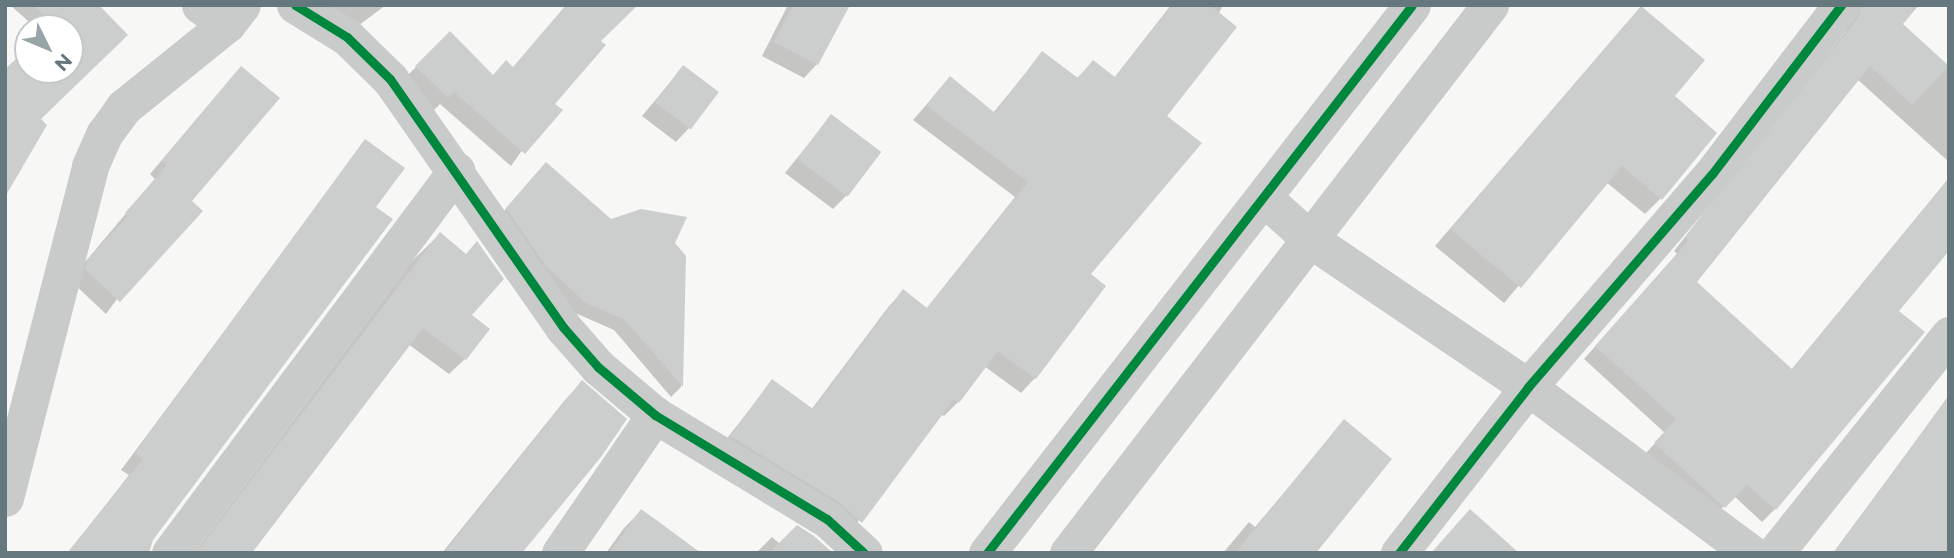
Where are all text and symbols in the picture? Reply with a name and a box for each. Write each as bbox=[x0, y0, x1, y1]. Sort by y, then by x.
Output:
north arrow bbox=[14, 14, 84, 84]
text: N bbox=[50, 49, 77, 76]

